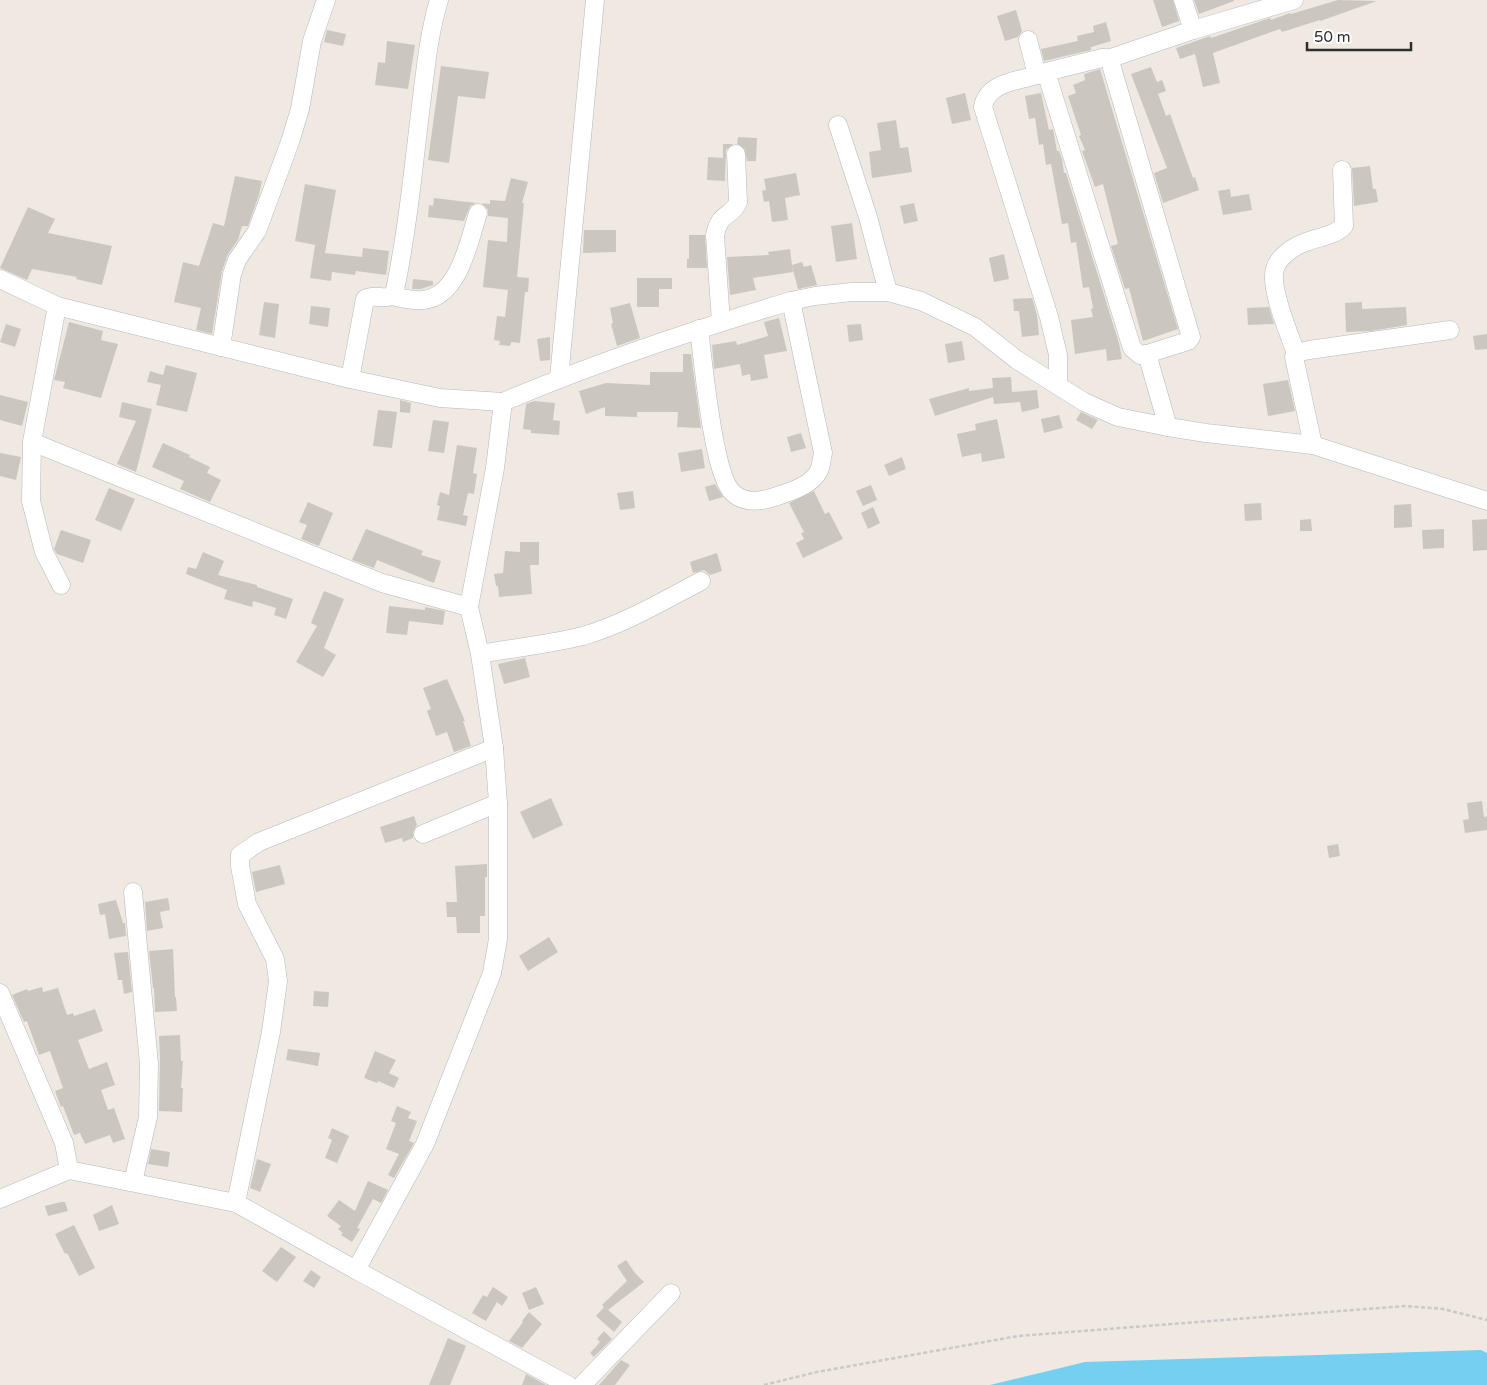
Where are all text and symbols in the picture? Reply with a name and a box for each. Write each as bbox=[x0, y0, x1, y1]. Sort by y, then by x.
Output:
scale bar bbox=[1307, 20, 1411, 52]
text: 50 m bbox=[1314, 28, 1351, 46]

